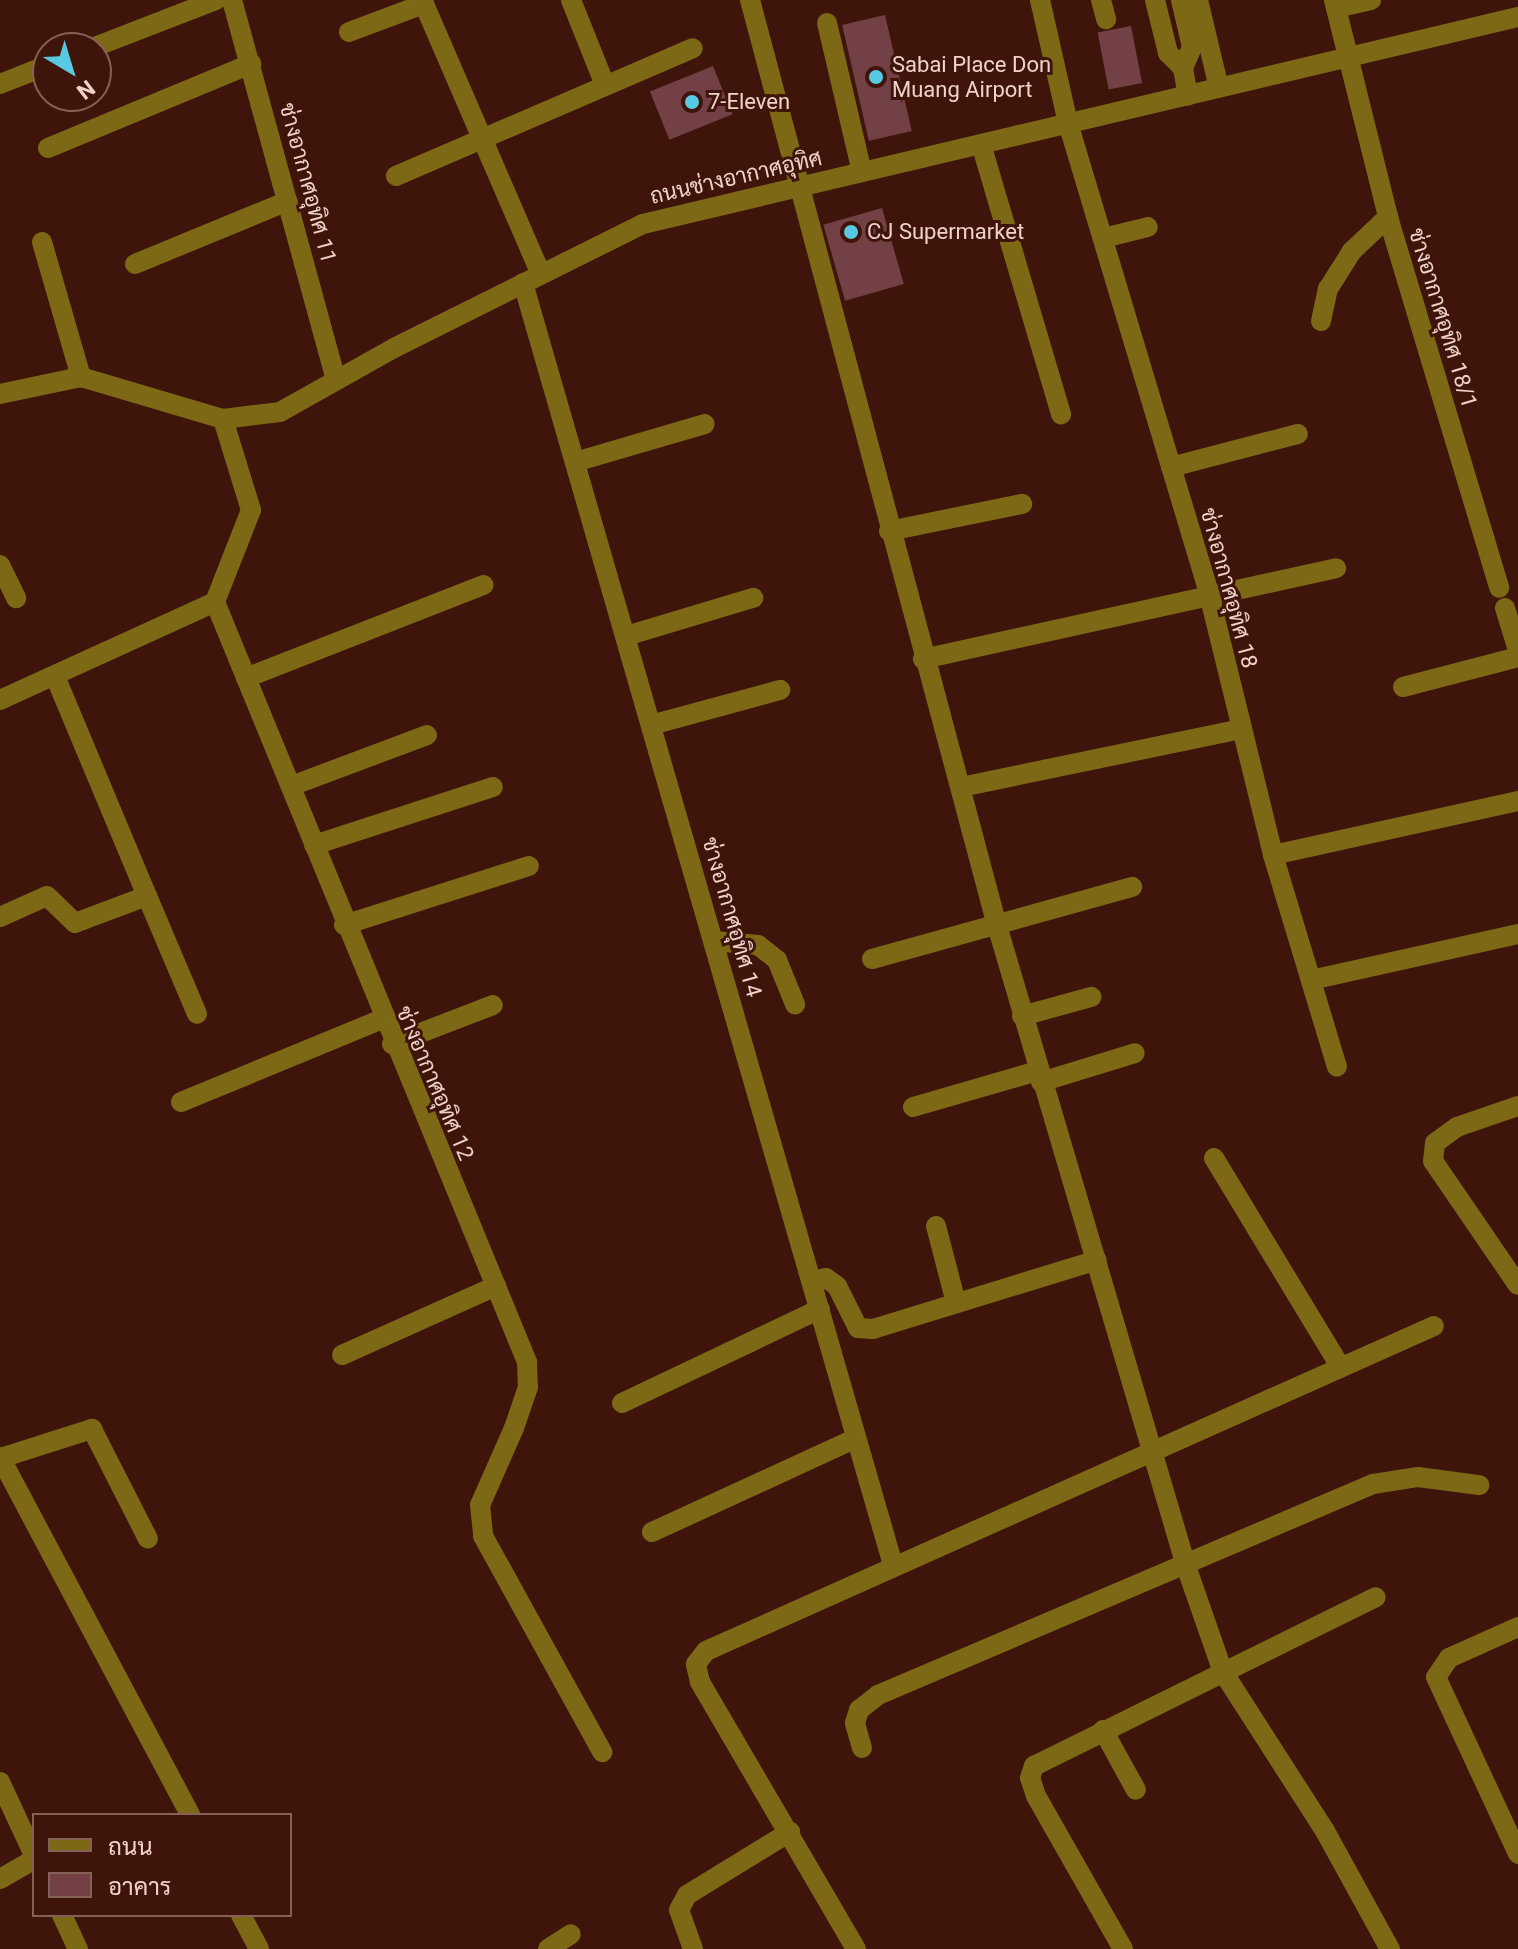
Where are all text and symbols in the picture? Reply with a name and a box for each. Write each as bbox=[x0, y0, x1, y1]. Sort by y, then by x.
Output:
north arrow bbox=[32, 32, 112, 112]
place label: Sabai Place Don Muang Airport bbox=[892, 51, 1051, 102]
marker: Sabai Place Don Muang Airport bbox=[867, 68, 885, 86]
text: N bbox=[72, 75, 100, 104]
place label: 7-Eleven bbox=[708, 89, 790, 115]
marker: 7-Eleven bbox=[683, 93, 701, 111]
street label: ช่างอากาศอุทิศ 11 bbox=[274, 100, 342, 266]
street label: ถนนช่างอากาศอุทิศ bbox=[647, 144, 825, 210]
place label: CJ Supermarket bbox=[867, 219, 1024, 245]
marker: CJ Supermarket bbox=[842, 223, 860, 241]
street label: ช่างอากาศอุทิศ 18/1 bbox=[1403, 225, 1483, 411]
street label: ช่างอากาศอุทิศ 18 bbox=[1195, 505, 1263, 671]
street label: ช่างอากาศอุทิศ 14 bbox=[697, 834, 767, 1000]
street label: ช่างอากาศอุทิศ 12 bbox=[391, 1002, 479, 1164]
legend bbox=[32, 1813, 292, 1917]
text: ถนน bbox=[108, 1833, 153, 1861]
text: อาคาร bbox=[108, 1873, 171, 1901]

